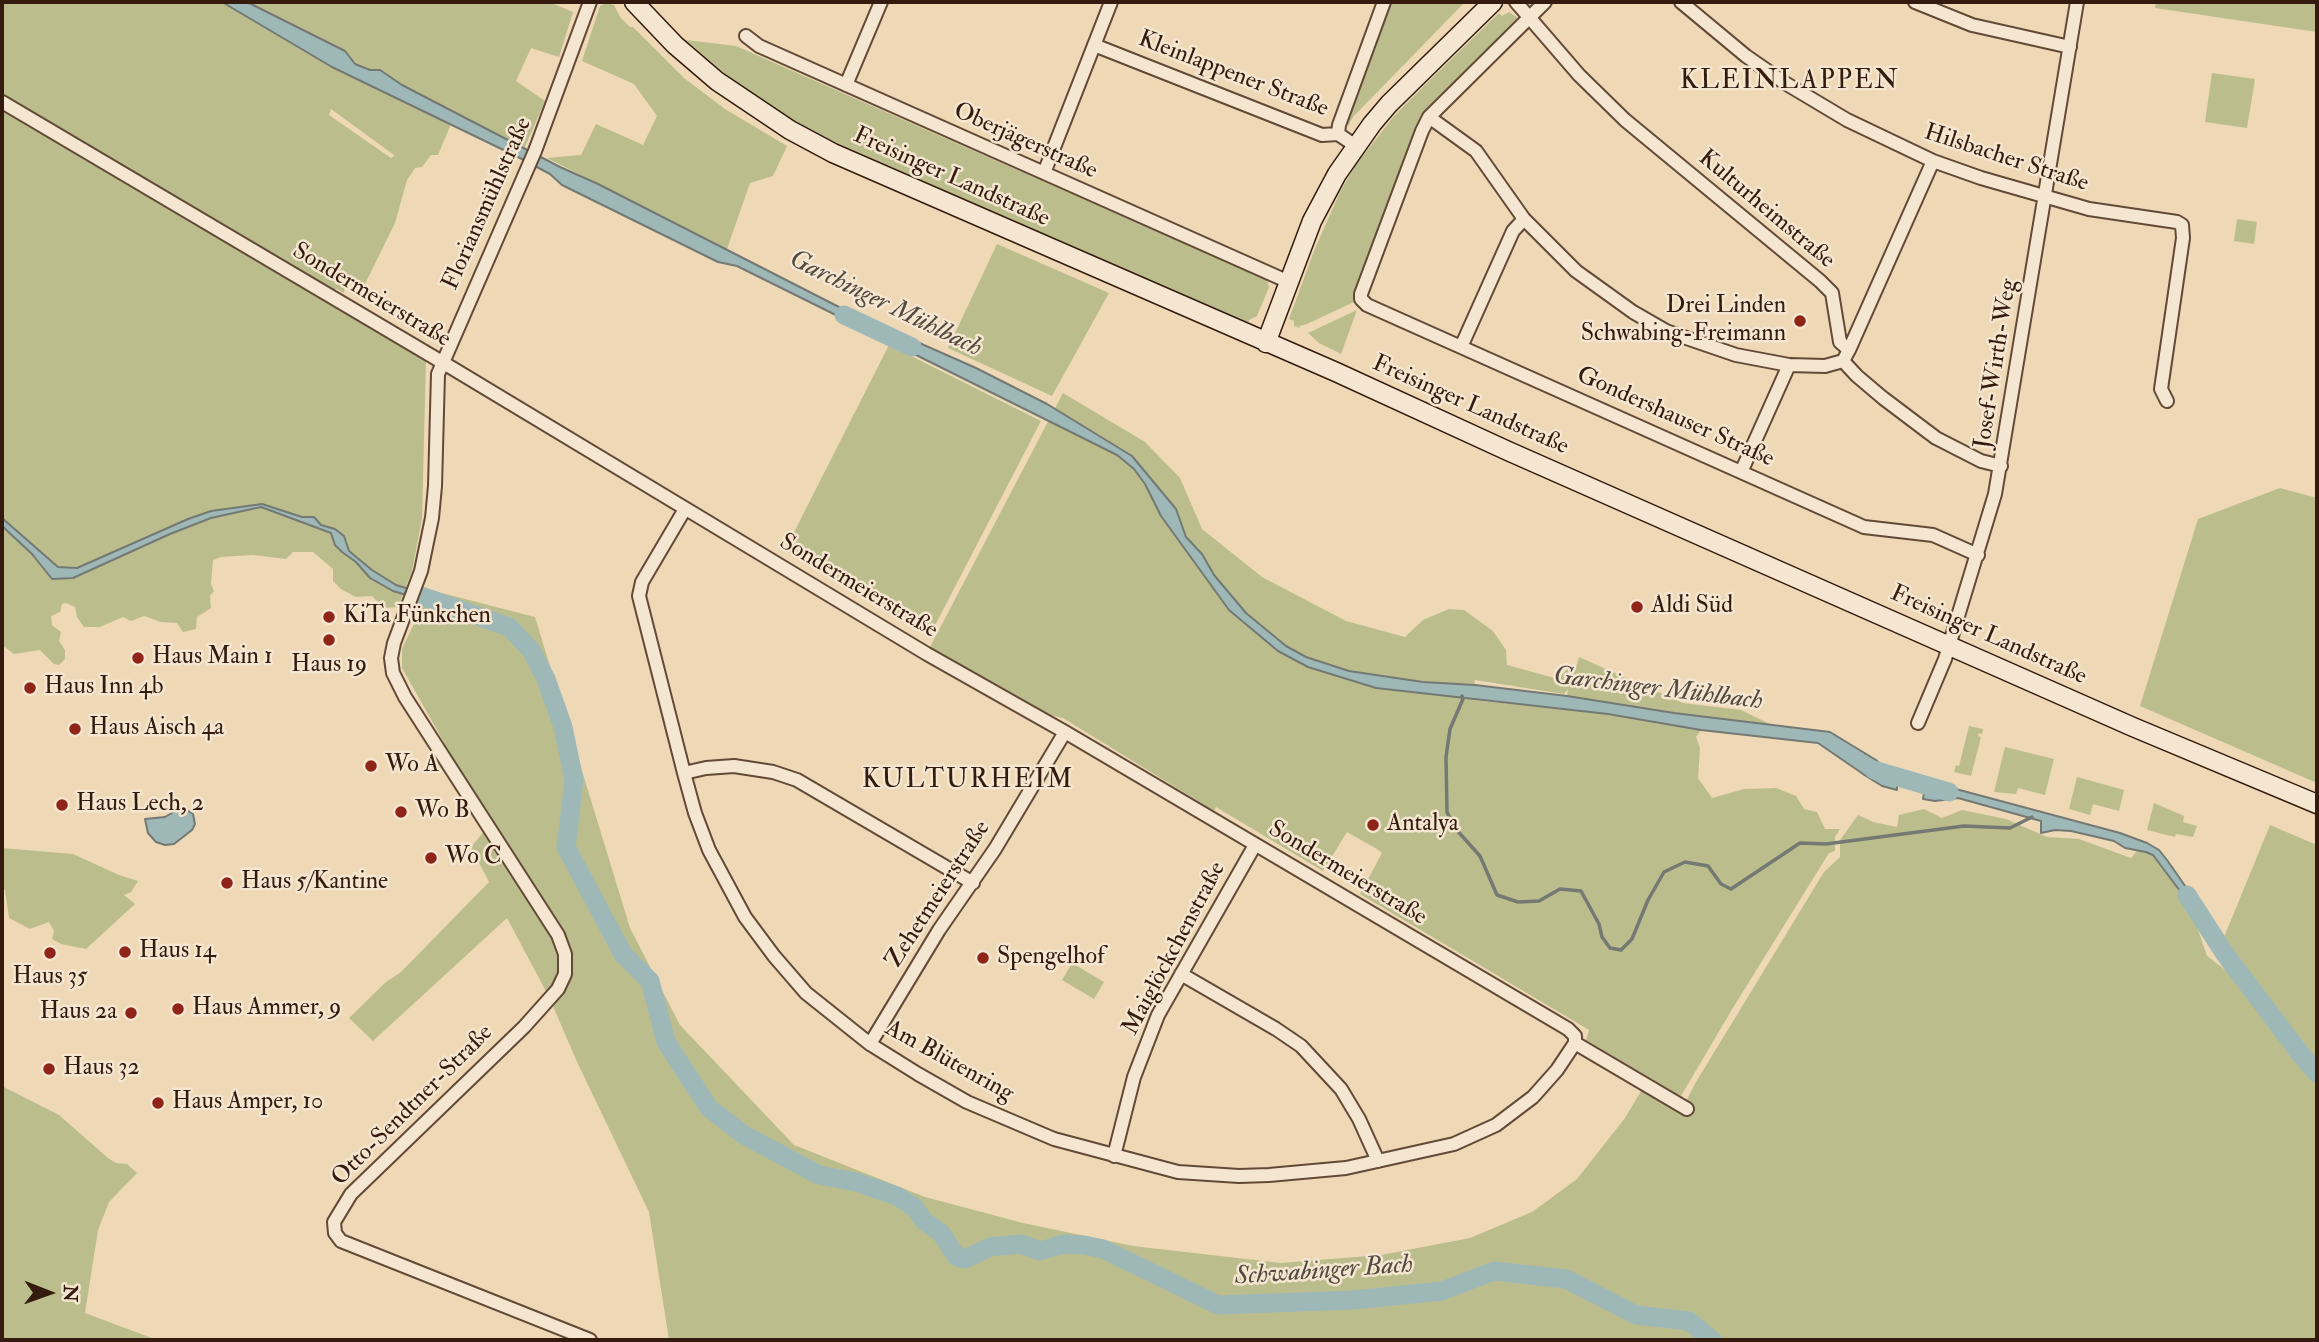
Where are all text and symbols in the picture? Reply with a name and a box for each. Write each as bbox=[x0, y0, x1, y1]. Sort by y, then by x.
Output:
street label: Kleinlappener Straße bbox=[1134, 25, 1332, 125]
district label: KLEINLAPPEN bbox=[1681, 66, 1899, 98]
street label: Oberjägerstraße bbox=[949, 97, 1101, 187]
street label: Floriansmühlstraße bbox=[437, 113, 539, 295]
street label: Hilsbacher Straße bbox=[1920, 119, 2092, 199]
street label: Freisinger Landstraße bbox=[848, 122, 1054, 234]
street label: Kulturheimstraße bbox=[1692, 145, 1840, 275]
street label: Sondermeierstraße bbox=[287, 237, 455, 355]
water label: Garchinger Mühlbach bbox=[784, 245, 986, 365]
street label: Josef-Wirth-Weg bbox=[1969, 277, 2025, 451]
place label: Drei Linden Schwabing-Freimann bbox=[1581, 293, 1786, 349]
marker: Drei Linden Schwabing-Freimann bbox=[1792, 313, 1808, 329]
street label: Freisinger Landstraße bbox=[1367, 350, 1573, 462]
street label: Gondershauser Straße bbox=[1572, 362, 1778, 474]
street label: Sondermeierstraße bbox=[774, 528, 942, 646]
street label: Freisinger Landstraße bbox=[1885, 580, 2091, 692]
place label: Aldi Süd bbox=[1651, 593, 1733, 621]
marker: Aldi Süd bbox=[1629, 599, 1645, 615]
place label: KiTa Fünkchen bbox=[343, 603, 491, 631]
marker: KiTa Fünkchen bbox=[321, 609, 337, 625]
marker: Haus 19 bbox=[321, 632, 337, 648]
place label: Haus Main 1 bbox=[152, 644, 273, 672]
marker: Haus Main 1 bbox=[130, 650, 146, 666]
place label: Haus 19 bbox=[291, 652, 367, 680]
water label: Garchinger Mühlbach bbox=[1552, 662, 1764, 718]
place label: Haus Inn 4b bbox=[44, 674, 163, 702]
marker: Haus Inn 4b bbox=[22, 680, 38, 696]
place label: Haus Aisch 4a bbox=[89, 715, 224, 743]
marker: Haus Aisch 4a bbox=[67, 721, 83, 737]
place label: Wo A bbox=[385, 752, 439, 780]
marker: Wo A bbox=[363, 758, 379, 774]
district label: KULTURHEIM bbox=[863, 765, 1073, 797]
place label: Haus Lech, 2 bbox=[76, 791, 204, 819]
marker: Haus Lech, 2 bbox=[54, 797, 70, 813]
place label: Wo B bbox=[415, 798, 470, 826]
marker: Wo B bbox=[393, 804, 409, 820]
place label: Antalya bbox=[1387, 811, 1459, 839]
street label: Sondermeierstraße bbox=[1263, 815, 1431, 933]
street label: Zehetmeierstraße bbox=[881, 816, 997, 974]
marker: Antalya bbox=[1365, 817, 1381, 833]
place label: Wo C bbox=[445, 844, 501, 872]
marker: Wo C bbox=[423, 850, 439, 866]
street label: Maiglöckchenstraße bbox=[1117, 858, 1233, 1040]
place label: Haus 5/Kantine bbox=[241, 869, 388, 897]
marker: Haus 5/Kantine bbox=[219, 875, 235, 891]
place label: Haus 14 bbox=[139, 938, 216, 966]
marker: Haus 14 bbox=[117, 944, 133, 960]
place label: Spengelhof bbox=[997, 944, 1105, 972]
marker: Haus 35 bbox=[42, 945, 58, 961]
marker: Spengelhof bbox=[975, 950, 991, 966]
place label: Haus 35 bbox=[13, 964, 87, 992]
place label: Haus Ammer, 9 bbox=[192, 995, 341, 1023]
place label: Haus 2a bbox=[40, 999, 117, 1027]
marker: Haus Ammer, 9 bbox=[170, 1001, 186, 1017]
marker: Haus 2a bbox=[123, 1005, 139, 1021]
street label: Am Blütenring bbox=[880, 1015, 1018, 1109]
street label: Otto-Sendtner-Straße bbox=[326, 1019, 500, 1193]
place label: Haus 32 bbox=[63, 1055, 140, 1083]
marker: Haus 32 bbox=[41, 1061, 57, 1077]
place label: Haus Amper, 10 bbox=[172, 1089, 323, 1117]
marker: Haus Amper, 10 bbox=[150, 1095, 166, 1111]
water label: Schwabinger Bach bbox=[1234, 1250, 1414, 1294]
north arrow bbox=[14, 1258, 84, 1328]
text: N bbox=[58, 1285, 82, 1302]

